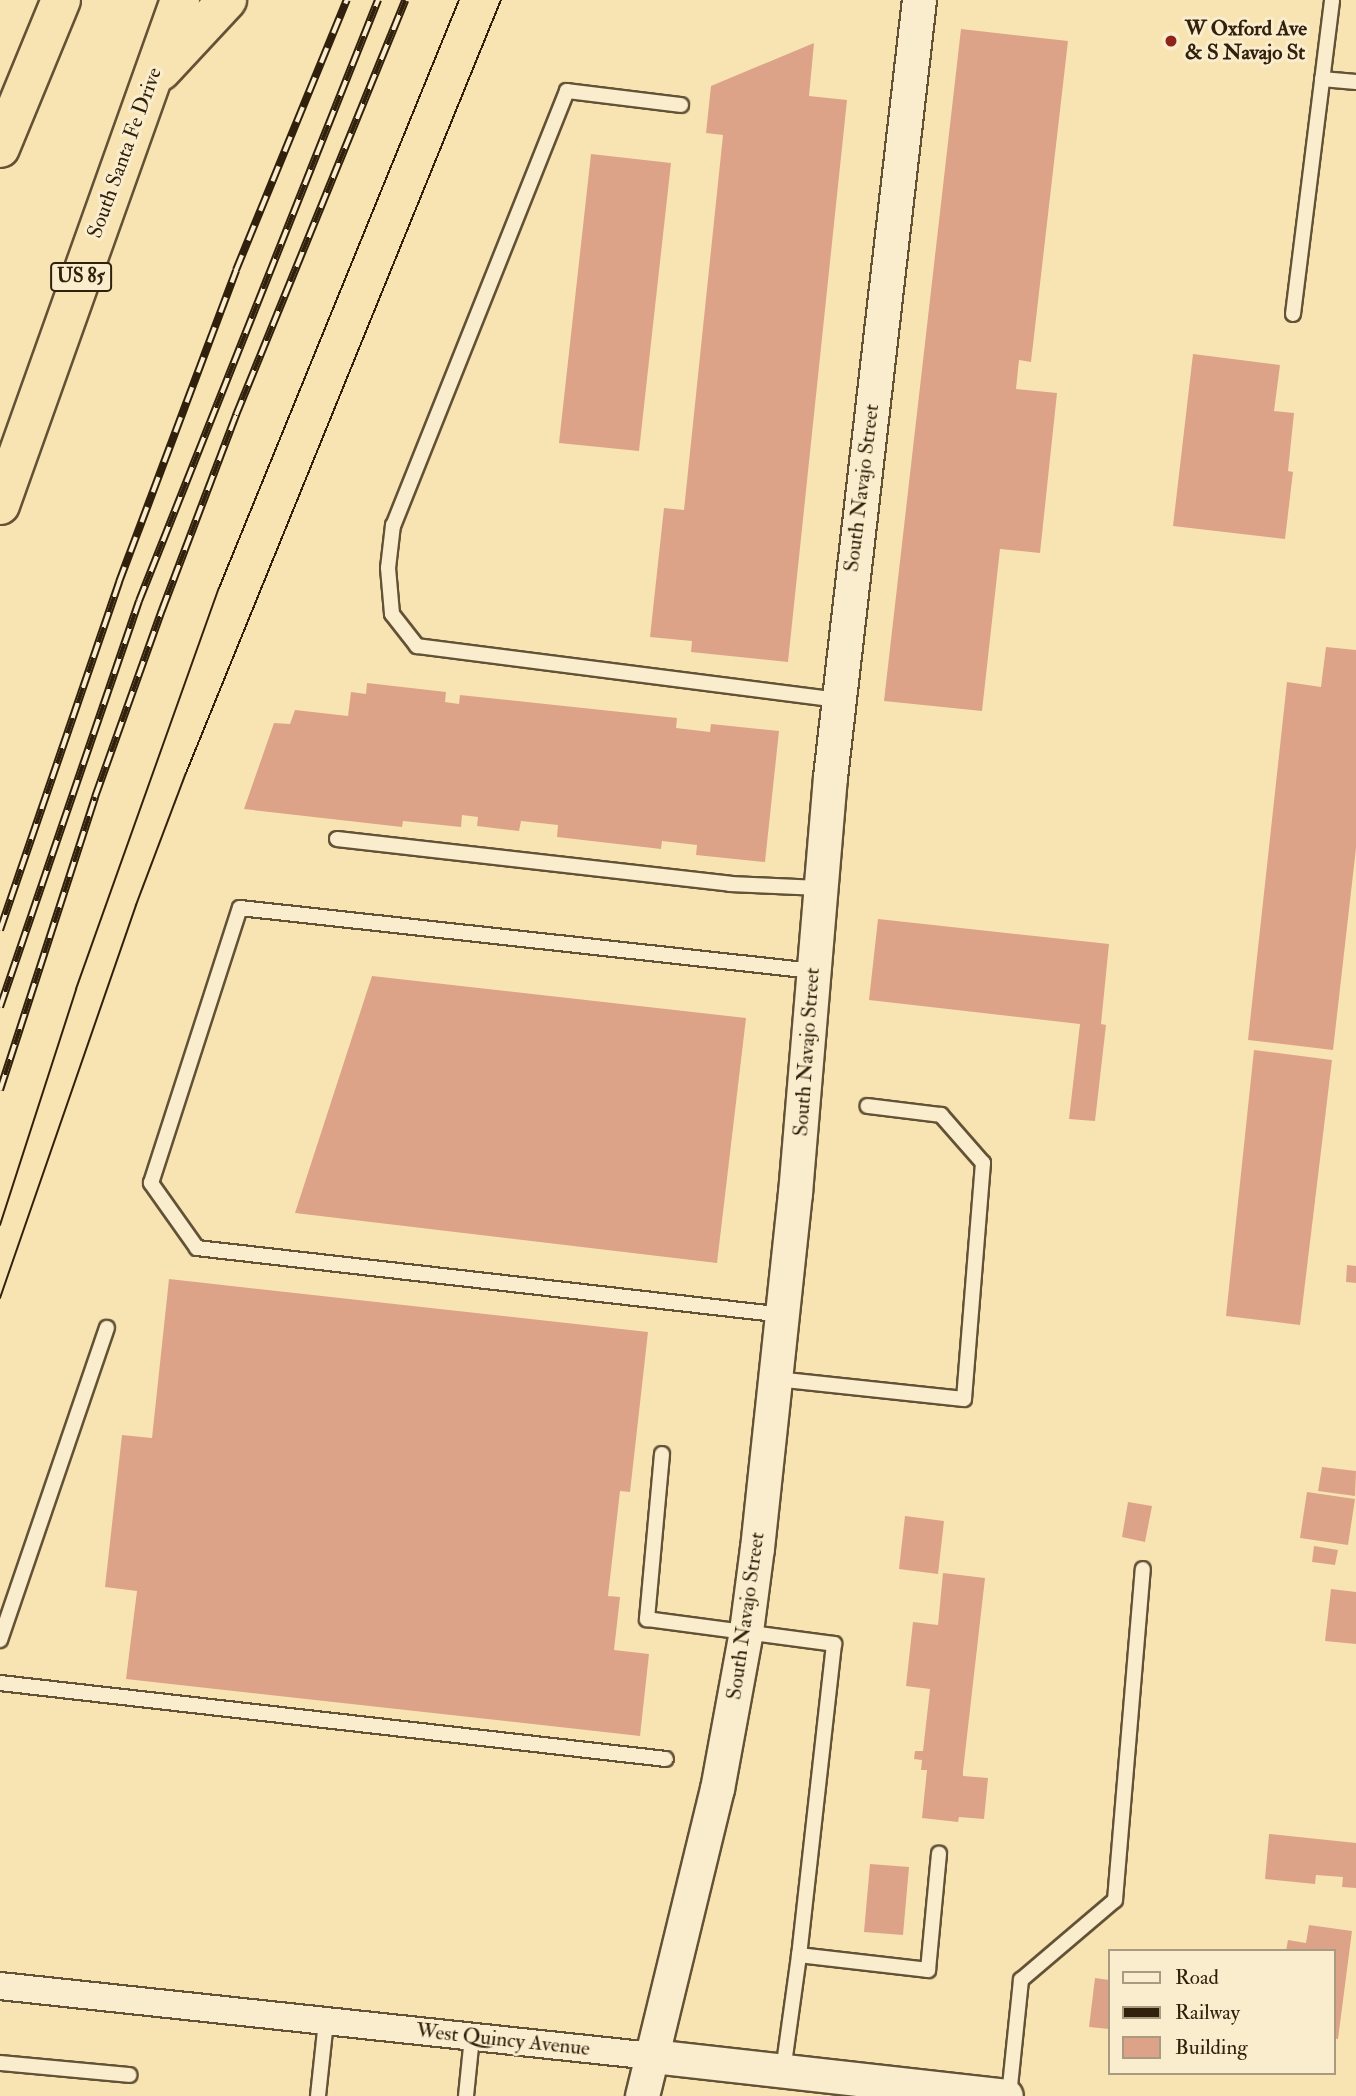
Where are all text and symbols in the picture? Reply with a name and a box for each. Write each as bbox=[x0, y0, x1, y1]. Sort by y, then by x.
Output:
place label: W Oxford Ave & S Navajo St bbox=[1185, 16, 1307, 66]
marker: W Oxford Ave & S Navajo St bbox=[1163, 33, 1179, 49]
street label: South Santa Fe Drive bbox=[82, 64, 168, 242]
road number: US 85 bbox=[50, 262, 112, 292]
street label: South Navajo Street bbox=[839, 403, 885, 573]
street label: South Navajo Street bbox=[789, 967, 825, 1137]
street label: South Navajo Street bbox=[722, 1531, 770, 1701]
legend bbox=[1108, 1949, 1335, 2075]
text: Road bbox=[1175, 1964, 1219, 1991]
text: Railway bbox=[1175, 1999, 1240, 2026]
street label: West Quincy Avenue bbox=[415, 2018, 591, 2062]
text: Building bbox=[1175, 2034, 1248, 2061]

